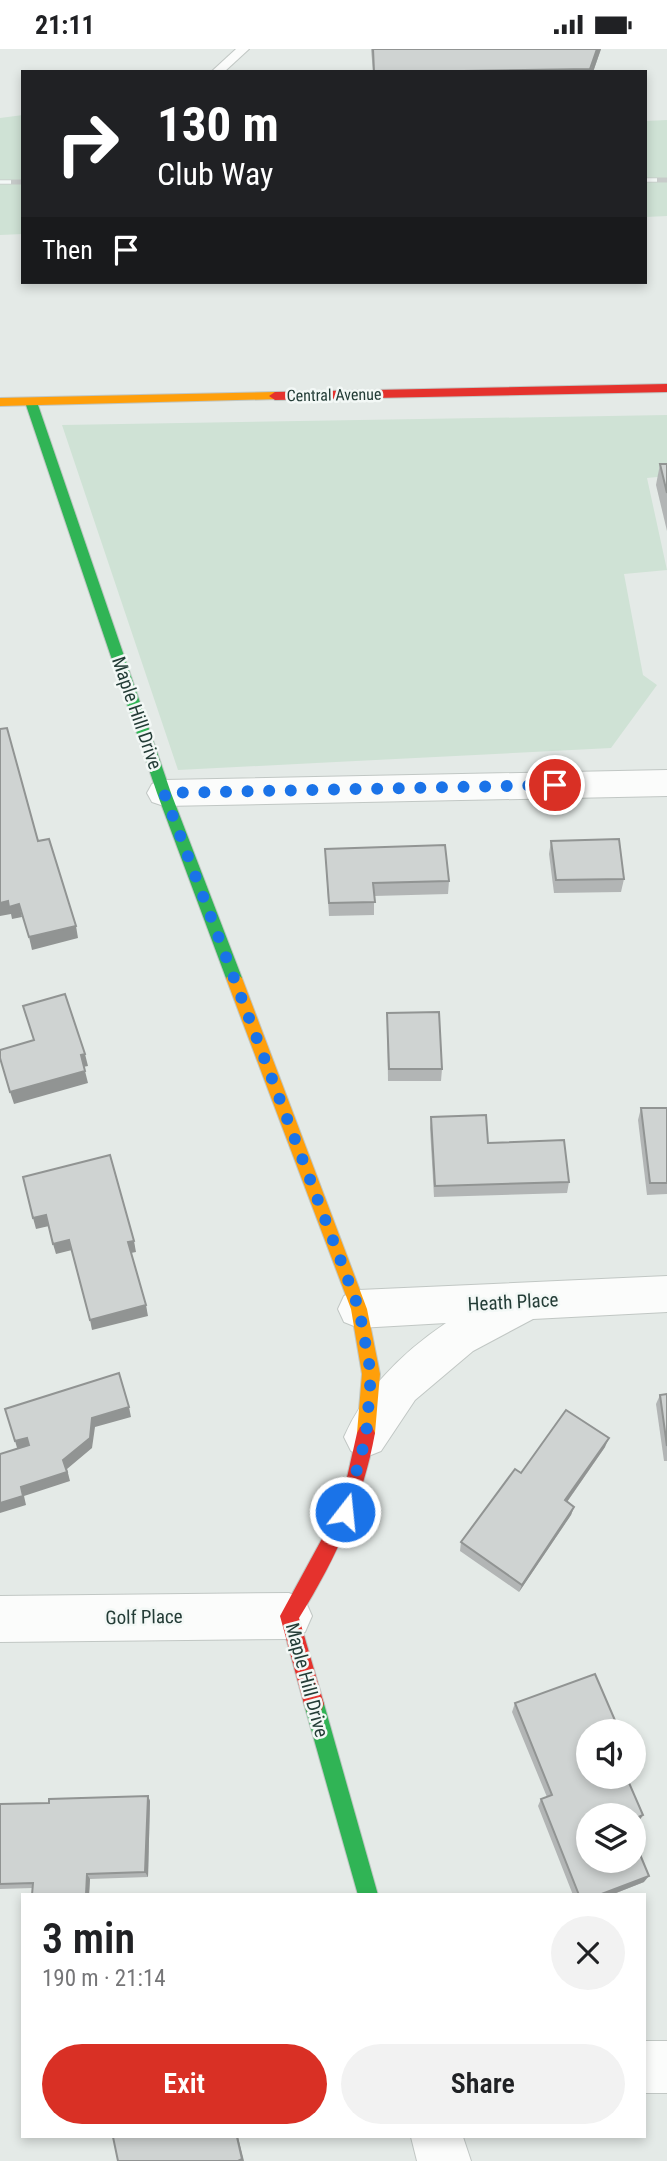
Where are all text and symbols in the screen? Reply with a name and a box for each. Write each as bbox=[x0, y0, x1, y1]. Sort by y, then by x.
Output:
text: 21:11 bbox=[35, 10, 95, 40]
text: 130 m bbox=[157, 96, 279, 153]
icon: right bbox=[42, 98, 133, 189]
text: Club Way bbox=[157, 155, 273, 193]
icon: arrive bbox=[107, 231, 145, 269]
text: Then bbox=[42, 235, 93, 265]
street label: Central Avenue bbox=[286, 385, 382, 405]
street label: Maple Hill Drive bbox=[107, 654, 167, 772]
pin bbox=[525, 755, 585, 815]
icon: arrive bbox=[536, 766, 574, 804]
street label: Heath Place bbox=[467, 1288, 559, 1316]
position arrow bbox=[308, 1475, 382, 1549]
street label: Golf Place bbox=[105, 1605, 183, 1629]
street label: Maple Hill Drive bbox=[281, 1620, 333, 1740]
map controls bbox=[576, 1719, 646, 1873]
button: sound bbox=[576, 1719, 646, 1789]
button: layers bbox=[576, 1803, 646, 1873]
text: 3 min bbox=[42, 1914, 135, 1963]
button: close bbox=[551, 1916, 625, 1990]
text: 190 m · 21:14 bbox=[42, 1965, 166, 1992]
button: Exit bbox=[42, 2044, 327, 2124]
button: Share bbox=[341, 2044, 625, 2124]

